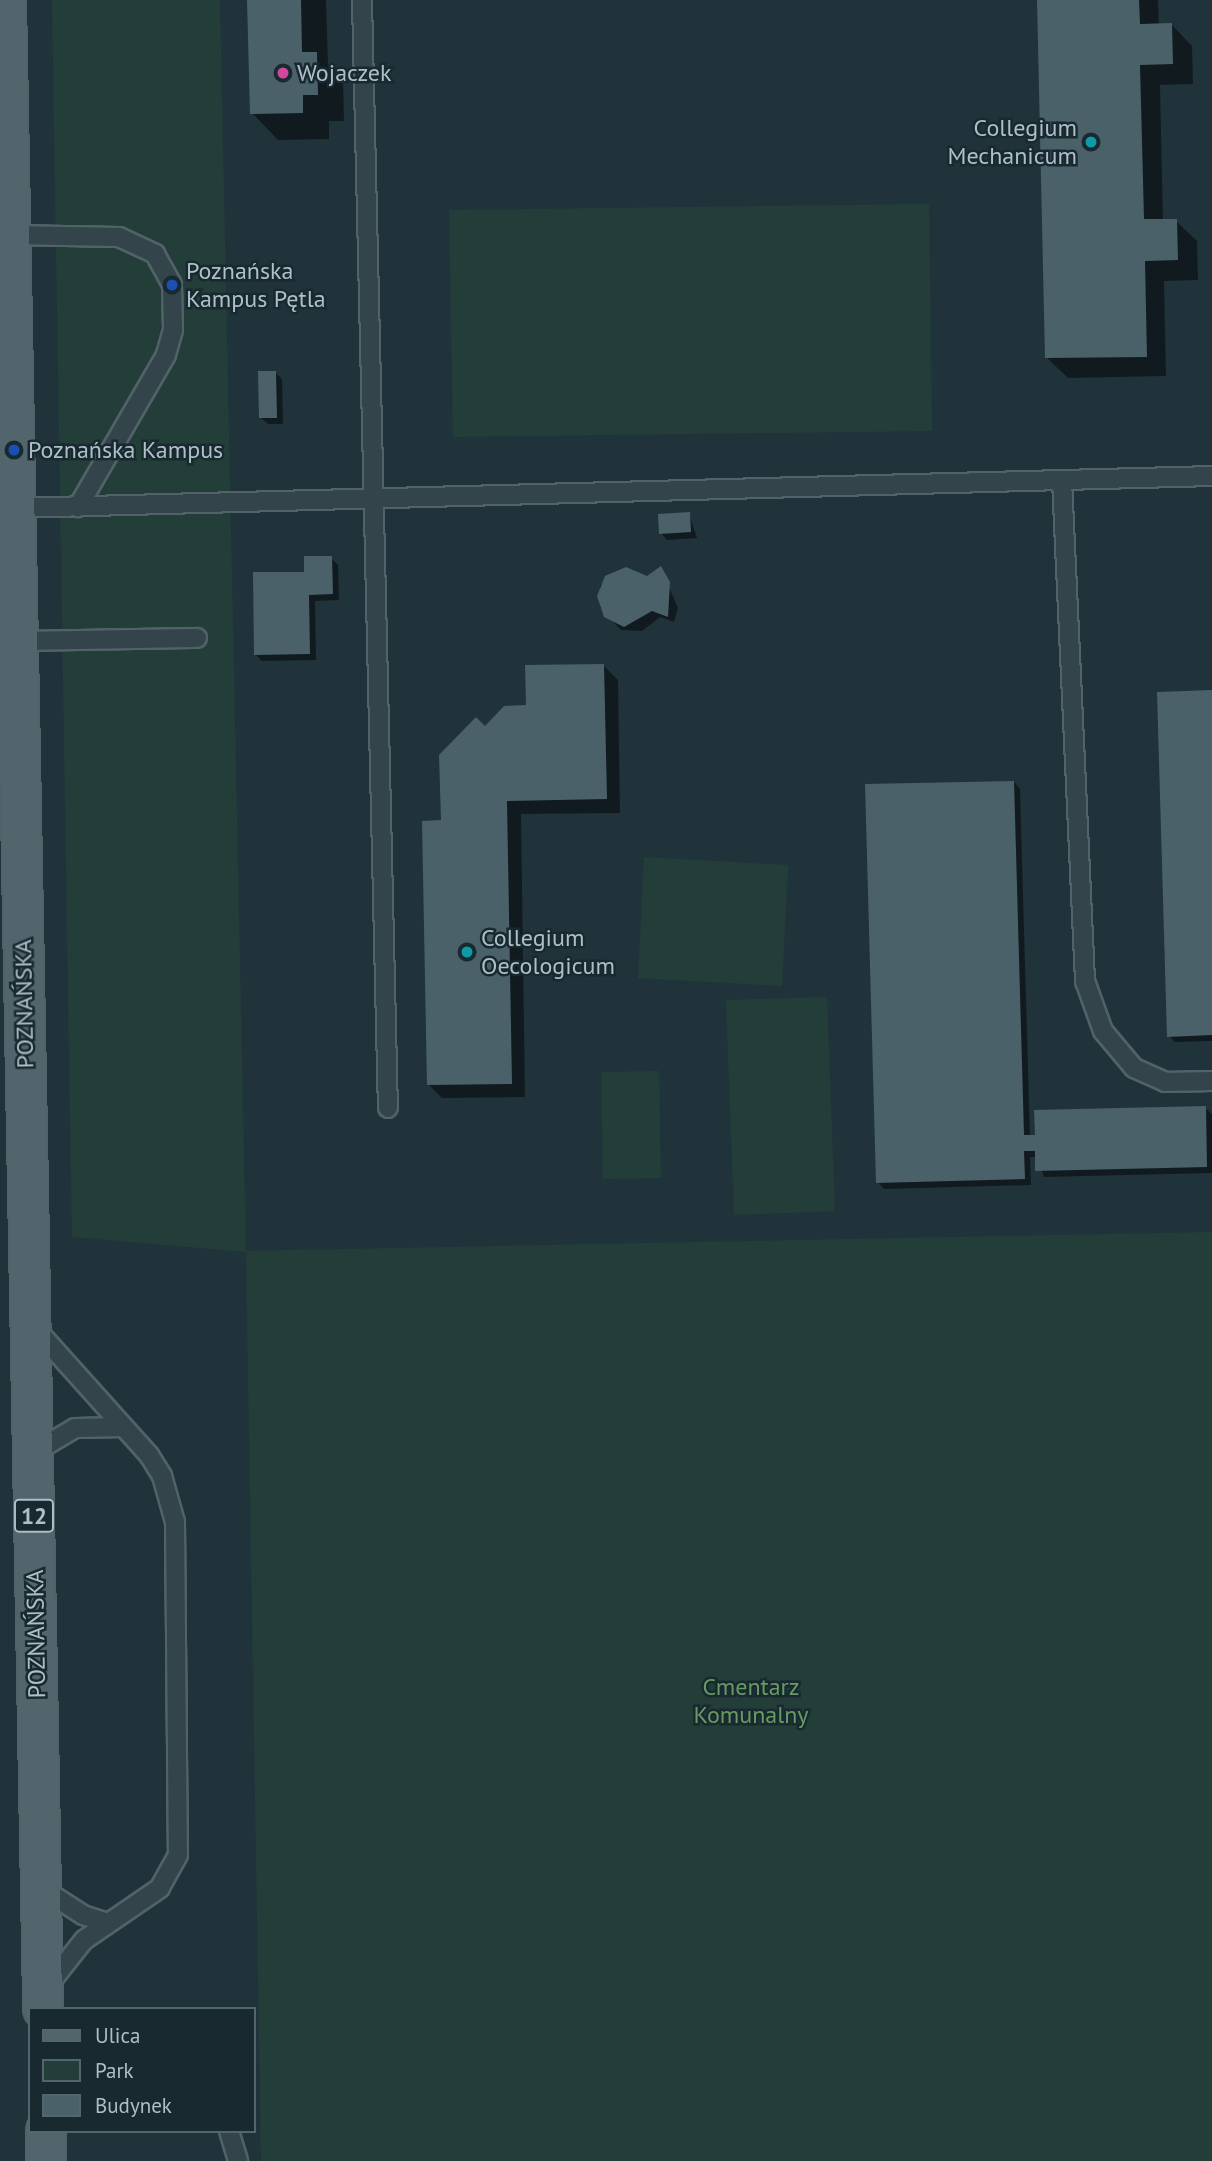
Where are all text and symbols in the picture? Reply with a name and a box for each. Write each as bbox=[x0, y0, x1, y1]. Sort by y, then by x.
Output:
place label: Wojaczek bbox=[297, 59, 392, 87]
marker: Wojaczek bbox=[275, 65, 291, 81]
place label: Collegium Mechanicum bbox=[947, 114, 1077, 170]
marker: Collegium Mechanicum bbox=[1083, 134, 1099, 150]
place label: Poznańska Kampus Pętla bbox=[186, 257, 326, 313]
marker: Poznańska Kampus Pętla bbox=[164, 277, 180, 293]
place label: Poznańska Kampus bbox=[28, 436, 223, 464]
marker: Poznańska Kampus bbox=[6, 442, 22, 458]
place label: Collegium Oecologicum bbox=[481, 924, 615, 980]
street label: POZNAŃSKA bbox=[8, 939, 40, 1069]
marker: Collegium Oecologicum bbox=[459, 944, 475, 960]
road number: 12 bbox=[13, 1497, 55, 1536]
street label: POZNAŃSKA bbox=[20, 1569, 52, 1699]
park label: Cmentarz Komunalny bbox=[693, 1673, 809, 1729]
legend bbox=[28, 2007, 256, 2133]
text: Ulica bbox=[95, 2022, 140, 2049]
text: Park bbox=[95, 2057, 134, 2084]
text: Budynek bbox=[95, 2092, 172, 2119]

